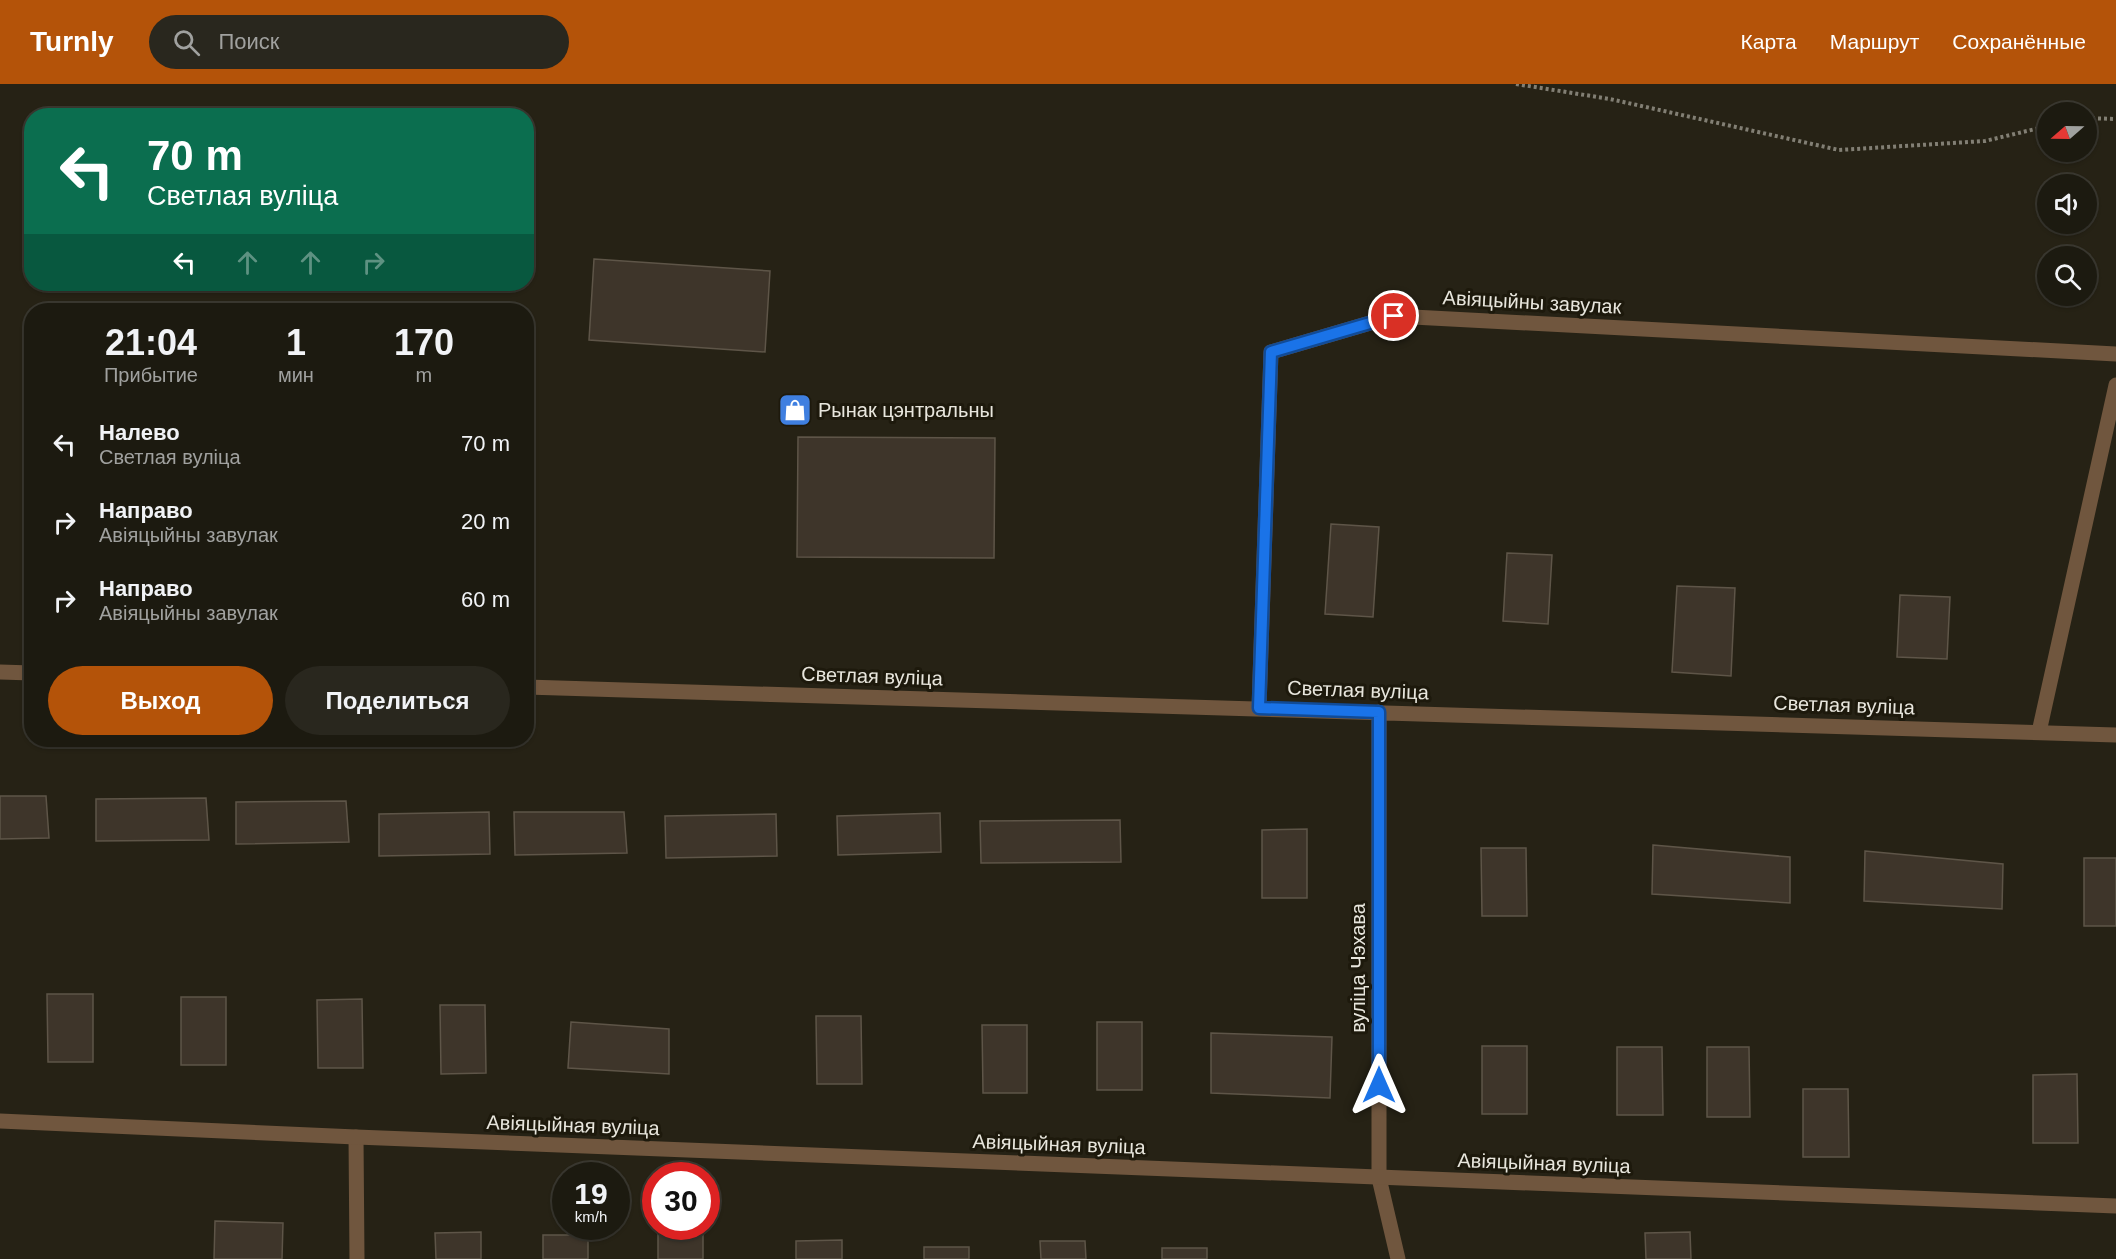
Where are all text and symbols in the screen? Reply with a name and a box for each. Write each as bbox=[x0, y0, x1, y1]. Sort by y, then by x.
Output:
search box bbox=[149, 15, 569, 69]
text: Turnly bbox=[30, 26, 113, 57]
icon: search bbox=[170, 26, 203, 59]
text: Поиск bbox=[218, 29, 279, 54]
text: Карта bbox=[1741, 30, 1797, 53]
text: Маршрут bbox=[1830, 30, 1919, 53]
text: Сохранённые bbox=[1952, 30, 2086, 53]
north arrow bbox=[2037, 102, 2097, 162]
map controls bbox=[2037, 102, 2097, 306]
icon: left bbox=[48, 132, 126, 210]
text: 70 m bbox=[147, 132, 243, 179]
button: sound bbox=[2037, 174, 2097, 234]
text: Светлая вуліца bbox=[147, 181, 338, 211]
icon: left bbox=[168, 246, 201, 279]
icon: ahead bbox=[231, 246, 264, 279]
icon: ahead bbox=[294, 246, 327, 279]
icon: right bbox=[357, 246, 390, 279]
button: search bbox=[2037, 246, 2097, 306]
street label: Авіяцыйны завулак bbox=[1442, 286, 1622, 318]
pin bbox=[1368, 290, 1419, 341]
icon: arrive bbox=[1377, 299, 1410, 332]
text: 21:04 bbox=[105, 322, 197, 363]
text: 1 bbox=[286, 322, 306, 363]
text: 170 bbox=[394, 322, 454, 363]
text: Прибытие bbox=[104, 364, 198, 386]
text: мин bbox=[278, 364, 314, 386]
text: m bbox=[416, 364, 432, 386]
shop icon: Рынак цэнтральны bbox=[777, 392, 813, 428]
place label: Рынак цэнтральны bbox=[818, 399, 994, 421]
text: Налево bbox=[99, 420, 180, 445]
icon: left bbox=[48, 428, 81, 461]
text: 70 m bbox=[461, 431, 510, 456]
text: Светлая вуліца bbox=[99, 446, 241, 468]
text: Направо bbox=[99, 498, 193, 523]
icon: right bbox=[48, 506, 81, 539]
text: 20 m bbox=[461, 509, 510, 534]
text: Авіяцыйны завулак bbox=[99, 524, 278, 546]
text: Направо bbox=[99, 576, 193, 601]
icon: right bbox=[48, 584, 81, 617]
text: 60 m bbox=[461, 587, 510, 612]
text: Авіяцыйны завулак bbox=[99, 602, 278, 624]
street label: Светлая вуліца bbox=[801, 663, 944, 689]
button: Выход bbox=[48, 666, 273, 735]
button: Поделиться bbox=[285, 666, 510, 735]
street label: Светлая вуліца bbox=[1287, 677, 1430, 703]
street label: Светлая вуліца bbox=[1773, 692, 1916, 718]
street label: вуліца Чэхава bbox=[1347, 902, 1369, 1033]
position arrow bbox=[1347, 1053, 1411, 1117]
street label: Авіяцыйная вуліца bbox=[486, 1111, 661, 1139]
street label: Авіяцыйная вуліца bbox=[972, 1130, 1147, 1158]
street label: Авіяцыйная вуліца bbox=[1457, 1149, 1632, 1177]
speed limit sign: 30 bbox=[642, 1162, 720, 1240]
text: 19 bbox=[574, 1177, 608, 1210]
text: km/h bbox=[575, 1208, 607, 1225]

